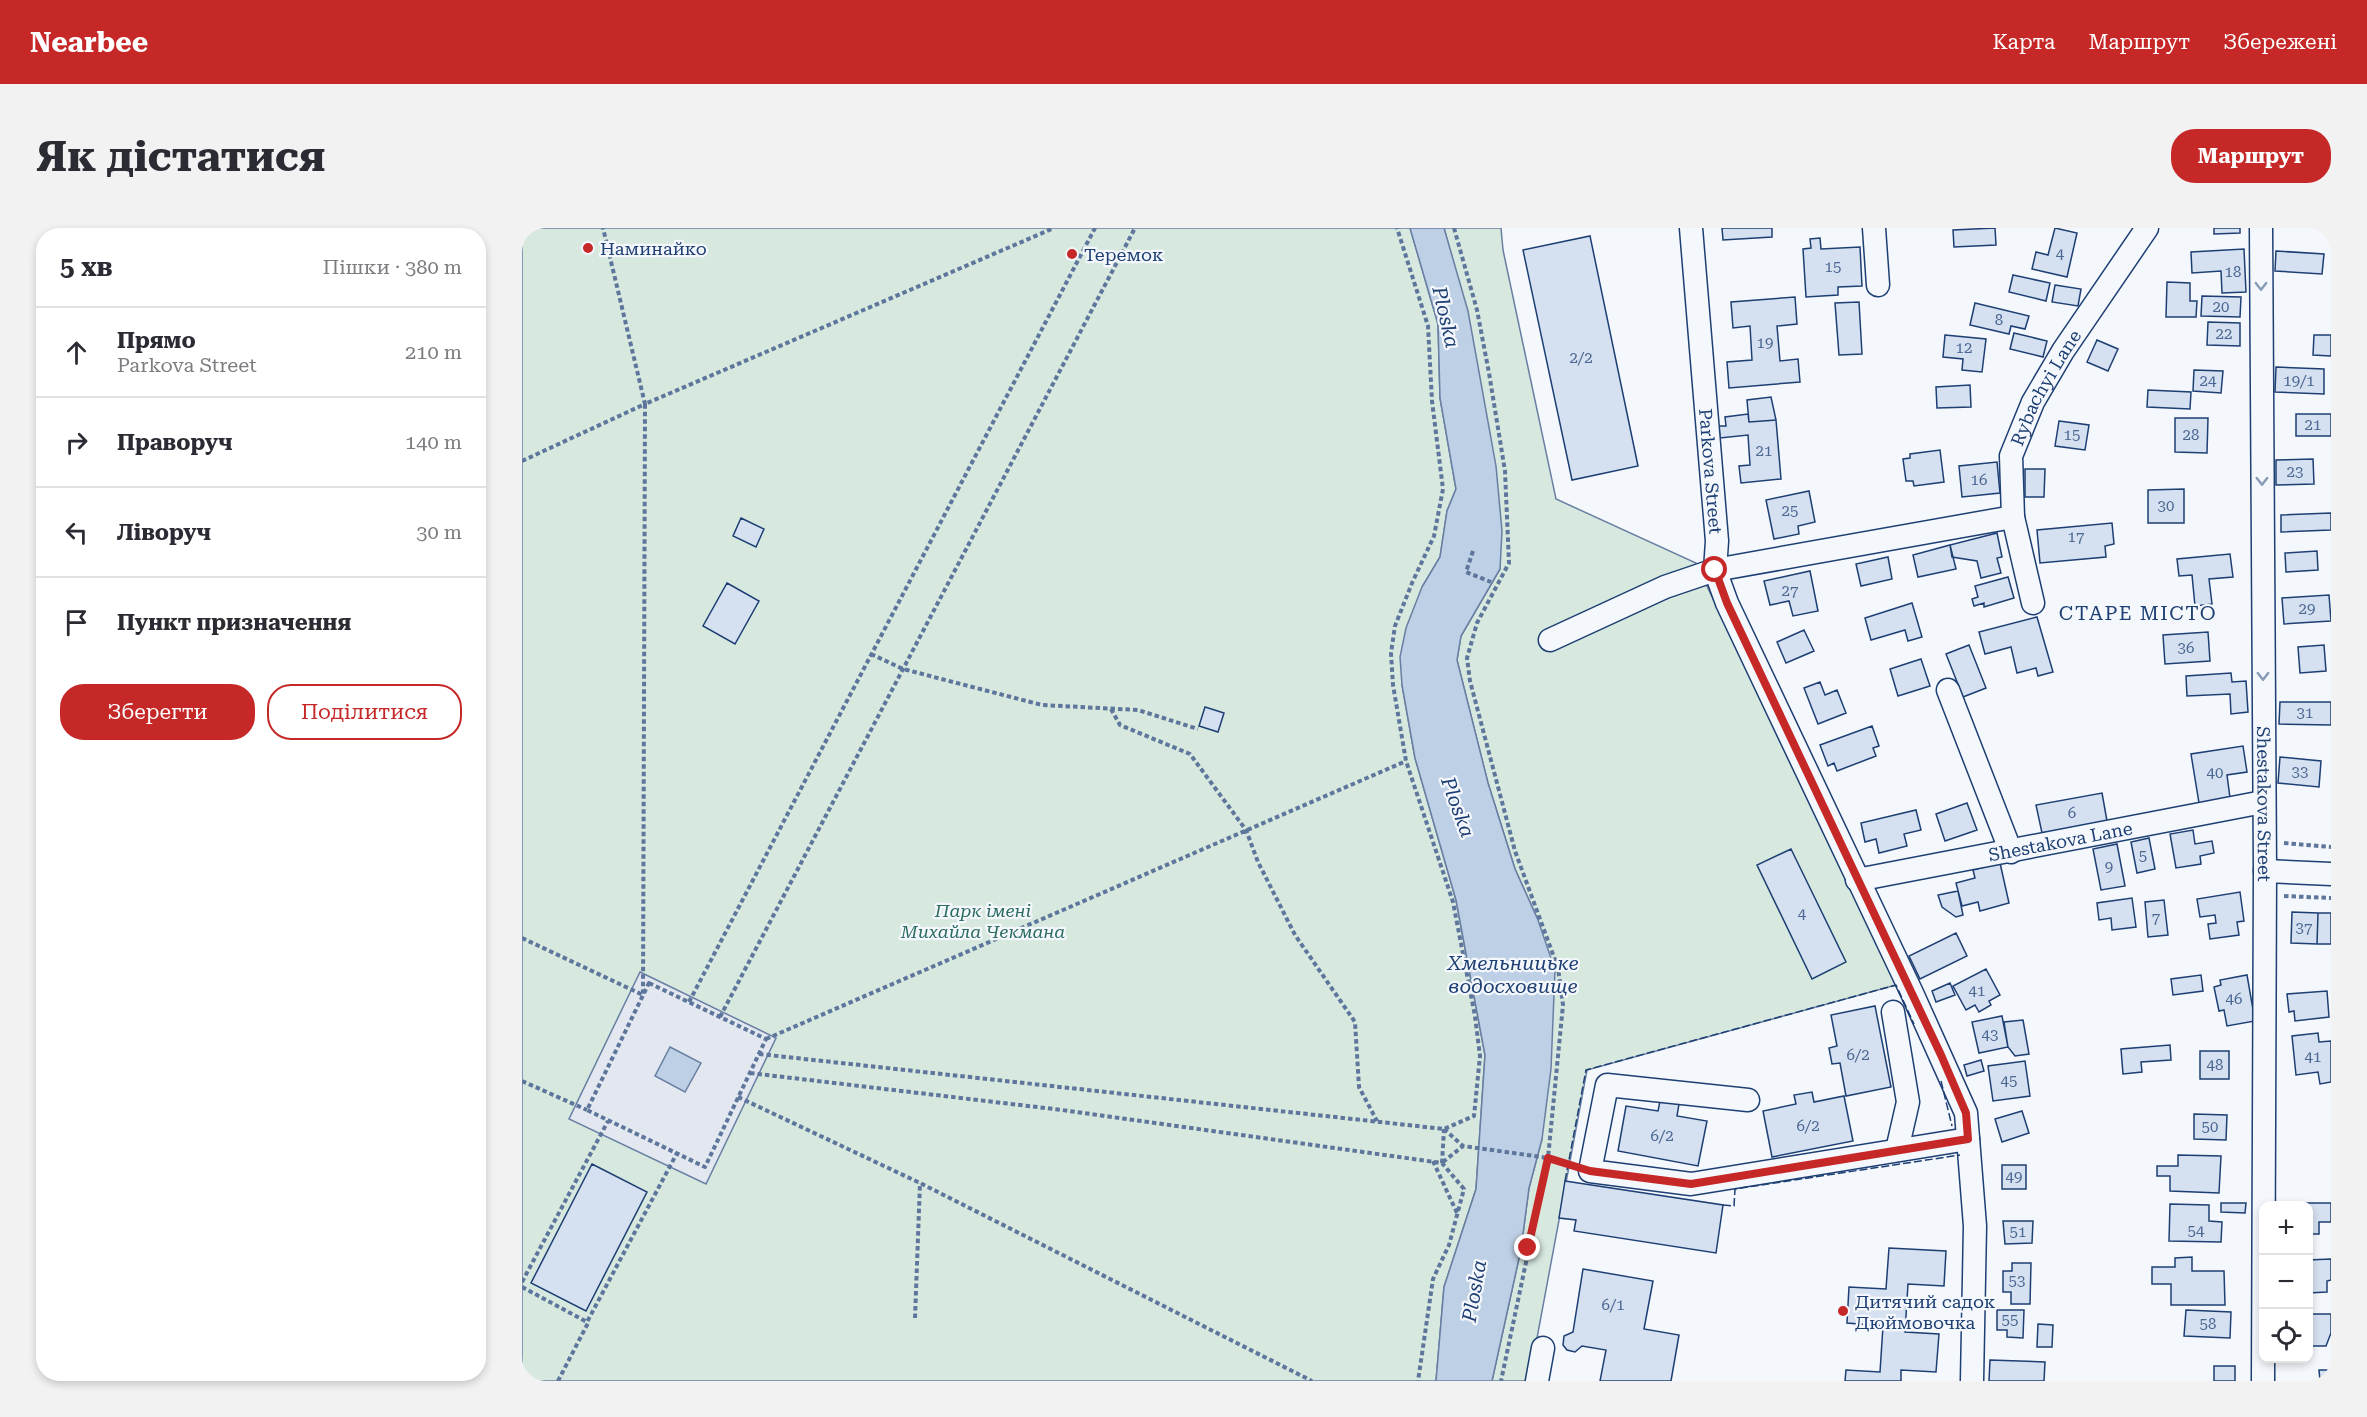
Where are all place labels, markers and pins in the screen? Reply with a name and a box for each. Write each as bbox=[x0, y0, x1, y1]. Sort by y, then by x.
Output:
place label: Наминайко bbox=[600, 238, 707, 259]
marker: Наминайко bbox=[581, 241, 595, 255]
place label: Теремок bbox=[1084, 244, 1164, 265]
marker: Теремок bbox=[1065, 247, 1079, 261]
place label: Дитячий садок Дюймовочка bbox=[1855, 1291, 1995, 1333]
marker: Дитячий садок Дюймовочка bbox=[1836, 1304, 1850, 1318]

